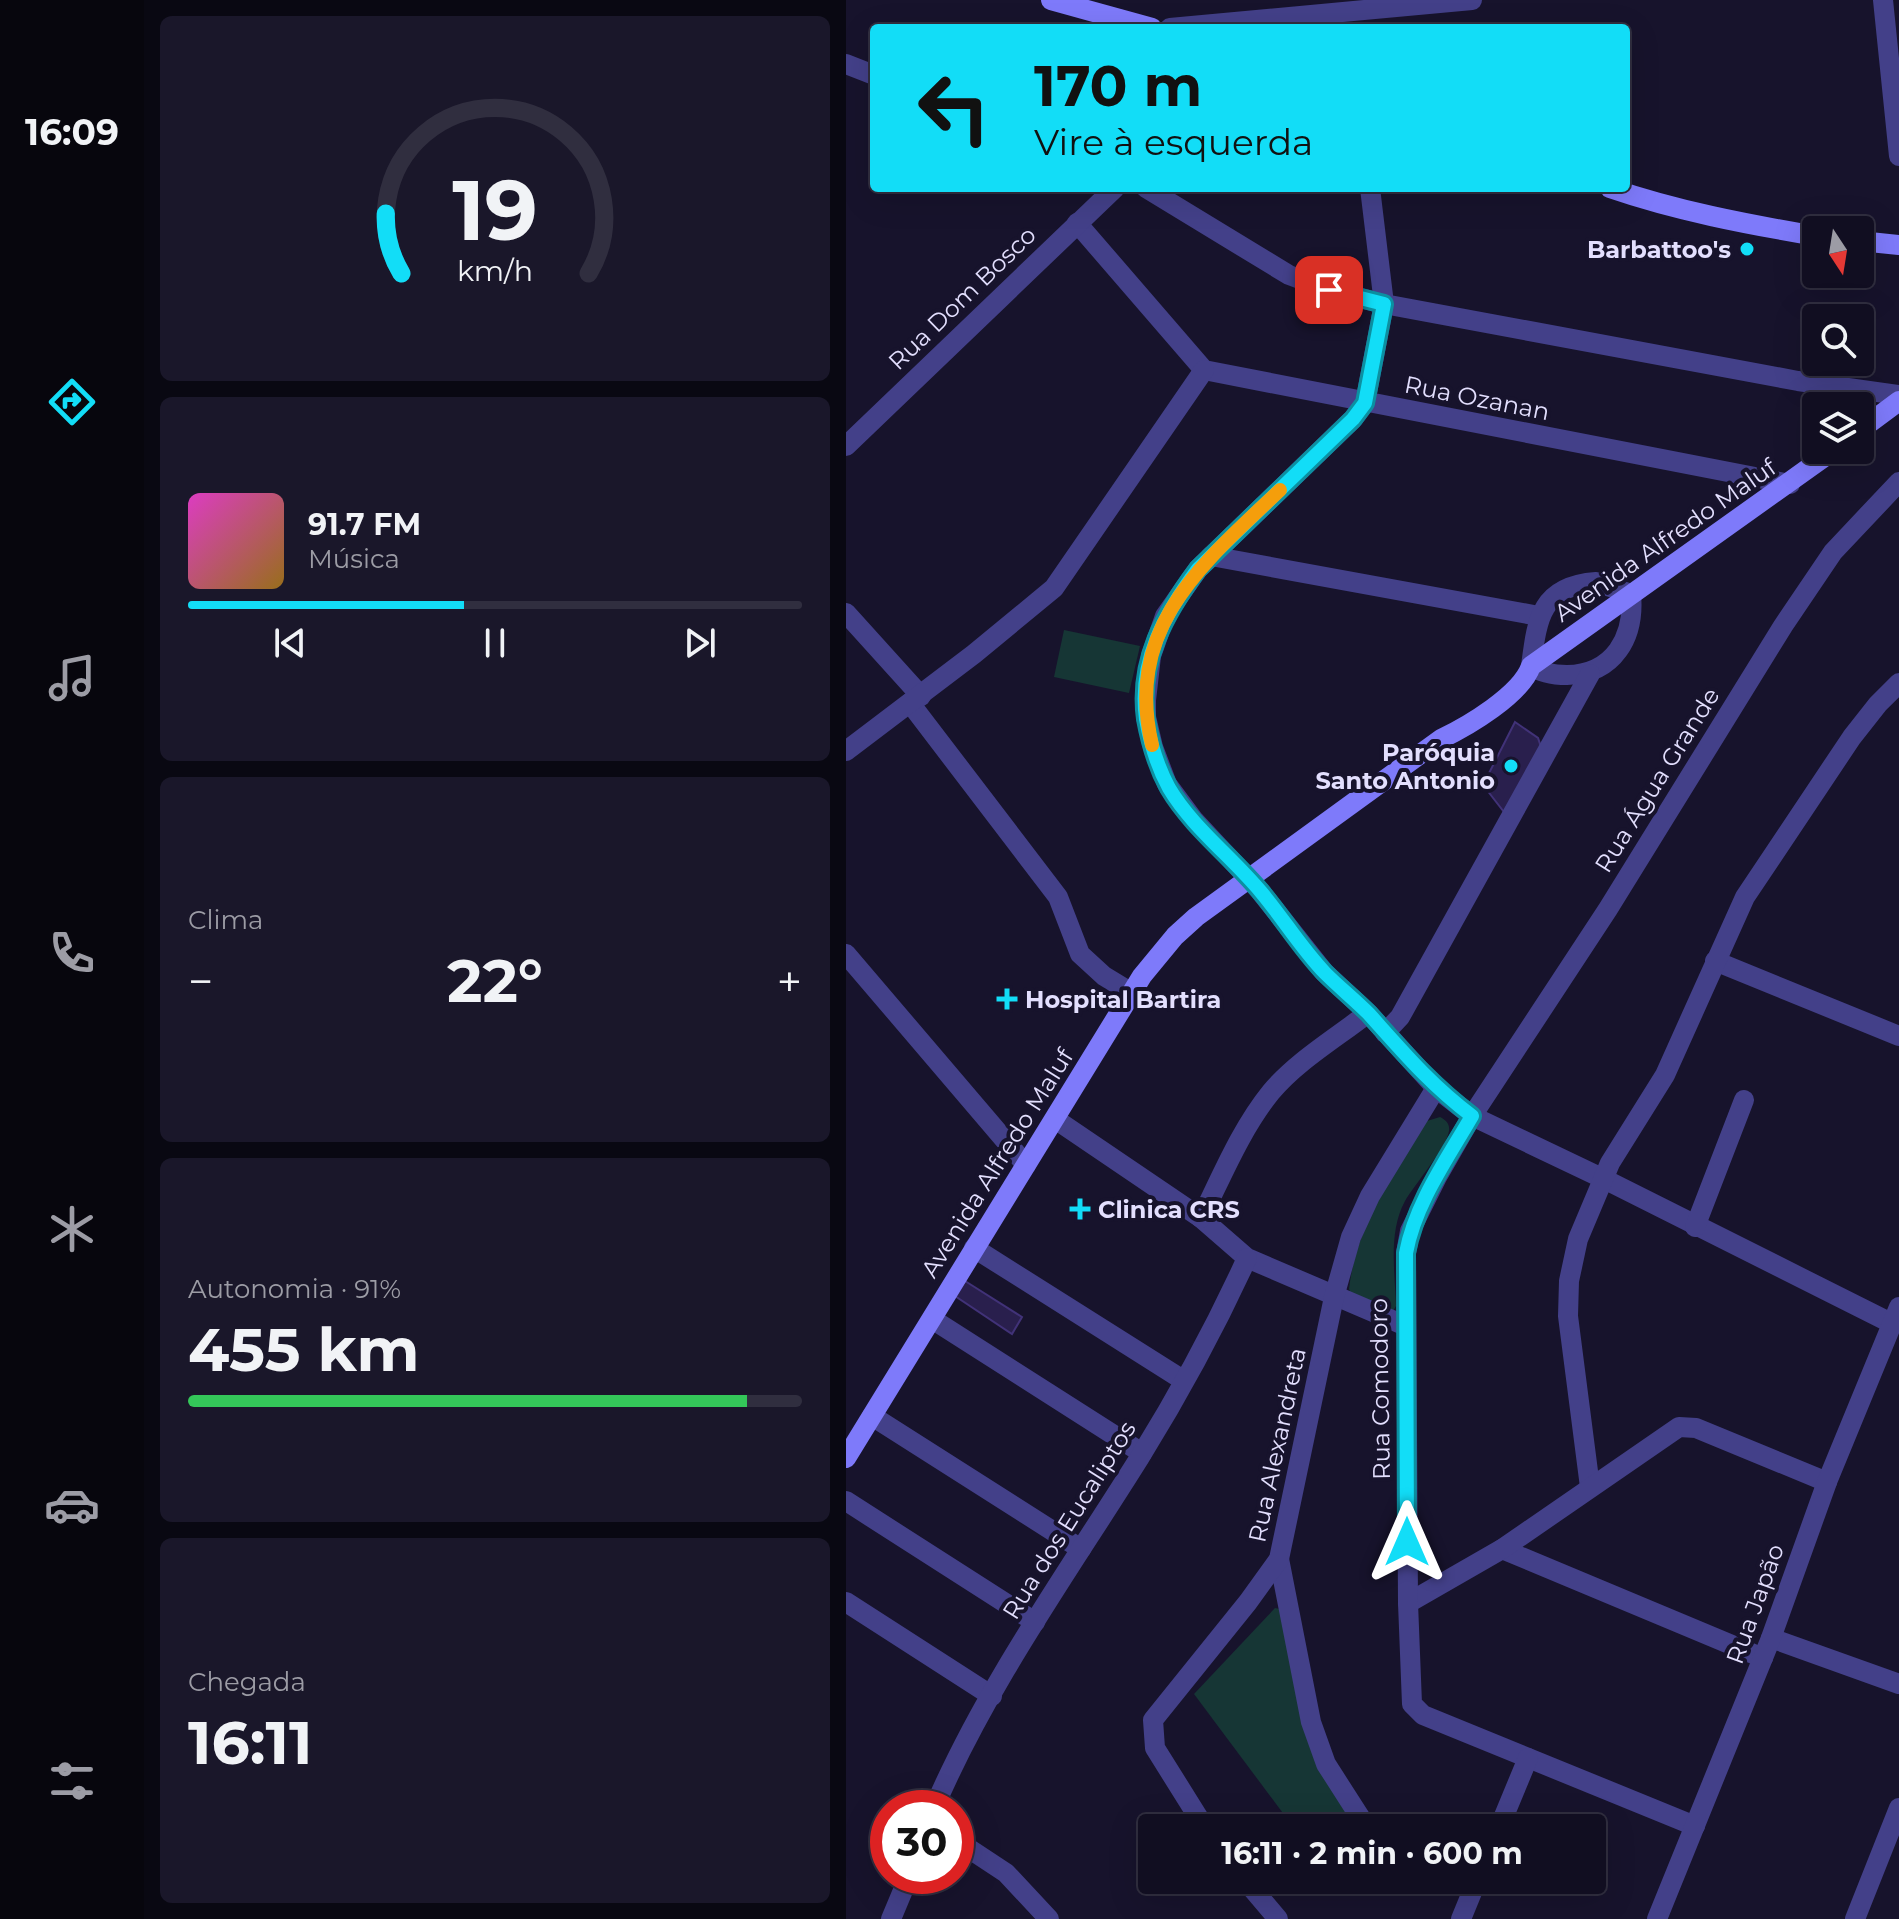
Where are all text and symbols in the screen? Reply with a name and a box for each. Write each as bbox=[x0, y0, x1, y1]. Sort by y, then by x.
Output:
text: 170 m bbox=[1034, 52, 1202, 120]
icon: left bbox=[902, 56, 1006, 160]
text: 16:09 bbox=[25, 110, 119, 154]
text: Vire à esquerda bbox=[1034, 120, 1313, 164]
text: 19 bbox=[452, 159, 538, 261]
north arrow bbox=[1802, 216, 1874, 288]
map controls bbox=[1802, 216, 1874, 464]
street label: Rua Dom Bosco bbox=[882, 220, 1042, 376]
place label: Barbattoo's bbox=[1587, 235, 1731, 264]
marker: Barbattoo's bbox=[1738, 240, 1756, 258]
text: km/h bbox=[457, 253, 533, 288]
pin bbox=[1295, 256, 1363, 324]
icon: arrive bbox=[1307, 268, 1351, 312]
button: search bbox=[1802, 304, 1874, 376]
street label: Rua Ozanan bbox=[1402, 370, 1552, 426]
icon: directions bbox=[44, 374, 100, 430]
button: layers bbox=[1802, 392, 1874, 464]
street label: Avenida Alfredo Maluf bbox=[1548, 452, 1782, 628]
text: 91.7 FM bbox=[308, 506, 421, 543]
text: Música bbox=[308, 543, 400, 575]
icon: previous bbox=[268, 621, 312, 665]
icon: pause bbox=[473, 621, 517, 665]
icon: next bbox=[678, 621, 722, 665]
icon: music bbox=[44, 650, 100, 706]
street label: Rua Água Grande bbox=[1588, 682, 1726, 878]
place label: Paróquia Santo Antonio bbox=[1315, 738, 1495, 795]
marker: Paróquia Santo Antonio bbox=[1502, 757, 1520, 775]
text: Clima bbox=[188, 904, 263, 936]
icon: phone bbox=[44, 925, 100, 981]
text: 22° bbox=[447, 944, 543, 1017]
text: − bbox=[188, 954, 213, 1008]
text: + bbox=[777, 954, 802, 1008]
place label: Hospital Bartira bbox=[1025, 985, 1221, 1014]
marker: Hospital Bartira bbox=[996, 988, 1018, 1010]
street label: Avenida Alfredo Maluf bbox=[915, 1043, 1080, 1283]
place label: Clinica CRS bbox=[1098, 1195, 1240, 1224]
marker: Clinica CRS bbox=[1069, 1198, 1091, 1220]
icon: climate bbox=[44, 1201, 100, 1257]
text: Autonomia · 91% bbox=[188, 1273, 401, 1305]
street label: Rua Comodoro bbox=[1364, 1298, 1396, 1480]
text: 455 km bbox=[188, 1313, 419, 1386]
street label: Rua Alexandreta bbox=[1242, 1345, 1312, 1545]
street label: Rua dos Eucaliptos bbox=[996, 1416, 1142, 1624]
icon: car bbox=[44, 1477, 100, 1533]
position arrow bbox=[1365, 1500, 1449, 1584]
street label: Rua Japão bbox=[1720, 1540, 1790, 1668]
text: Chegada bbox=[188, 1666, 306, 1698]
text: 16:11 bbox=[188, 1706, 313, 1779]
icon: filters bbox=[44, 1753, 100, 1809]
speed limit sign: 30 bbox=[870, 1790, 974, 1894]
text: 16:11 · 2 min · 600 m bbox=[1221, 1835, 1523, 1872]

